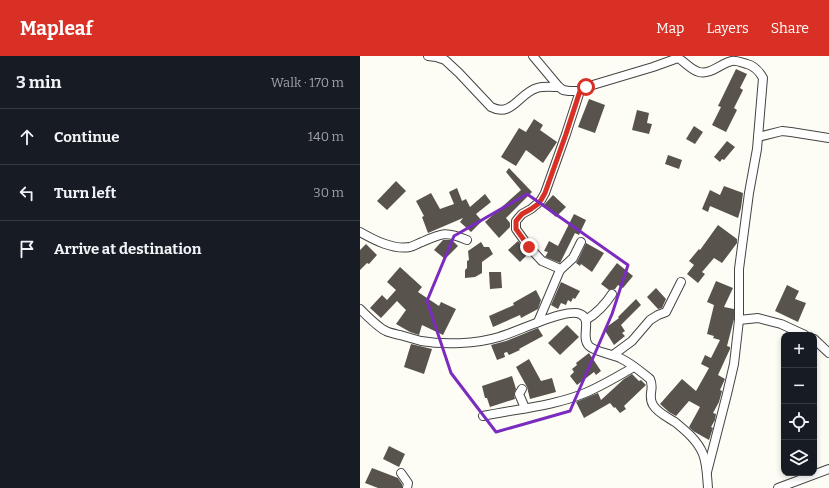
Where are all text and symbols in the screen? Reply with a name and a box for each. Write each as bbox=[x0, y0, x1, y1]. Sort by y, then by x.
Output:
text: Mapleaf bbox=[20, 17, 93, 40]
text: Map bbox=[656, 20, 684, 37]
text: Layers bbox=[706, 20, 749, 37]
text: Share bbox=[771, 20, 809, 37]
text: 3 min bbox=[16, 72, 61, 93]
text: Walk · 170 m bbox=[271, 75, 344, 90]
route start bbox=[577, 78, 595, 96]
icon: ahead bbox=[16, 126, 38, 148]
text: Continue bbox=[54, 128, 120, 146]
text: 140 m bbox=[308, 129, 344, 144]
icon: left bbox=[16, 182, 38, 204]
text: Turn left bbox=[54, 184, 116, 202]
text: 30 m bbox=[313, 185, 344, 200]
icon: arrive bbox=[16, 238, 38, 260]
route end bbox=[520, 238, 538, 256]
text: Arrive at destination bbox=[54, 240, 201, 258]
map controls bbox=[781, 332, 817, 476]
button: + bbox=[781, 332, 817, 368]
button: − bbox=[781, 368, 817, 404]
button: locate bbox=[781, 404, 817, 440]
button: layers bbox=[781, 440, 817, 476]

